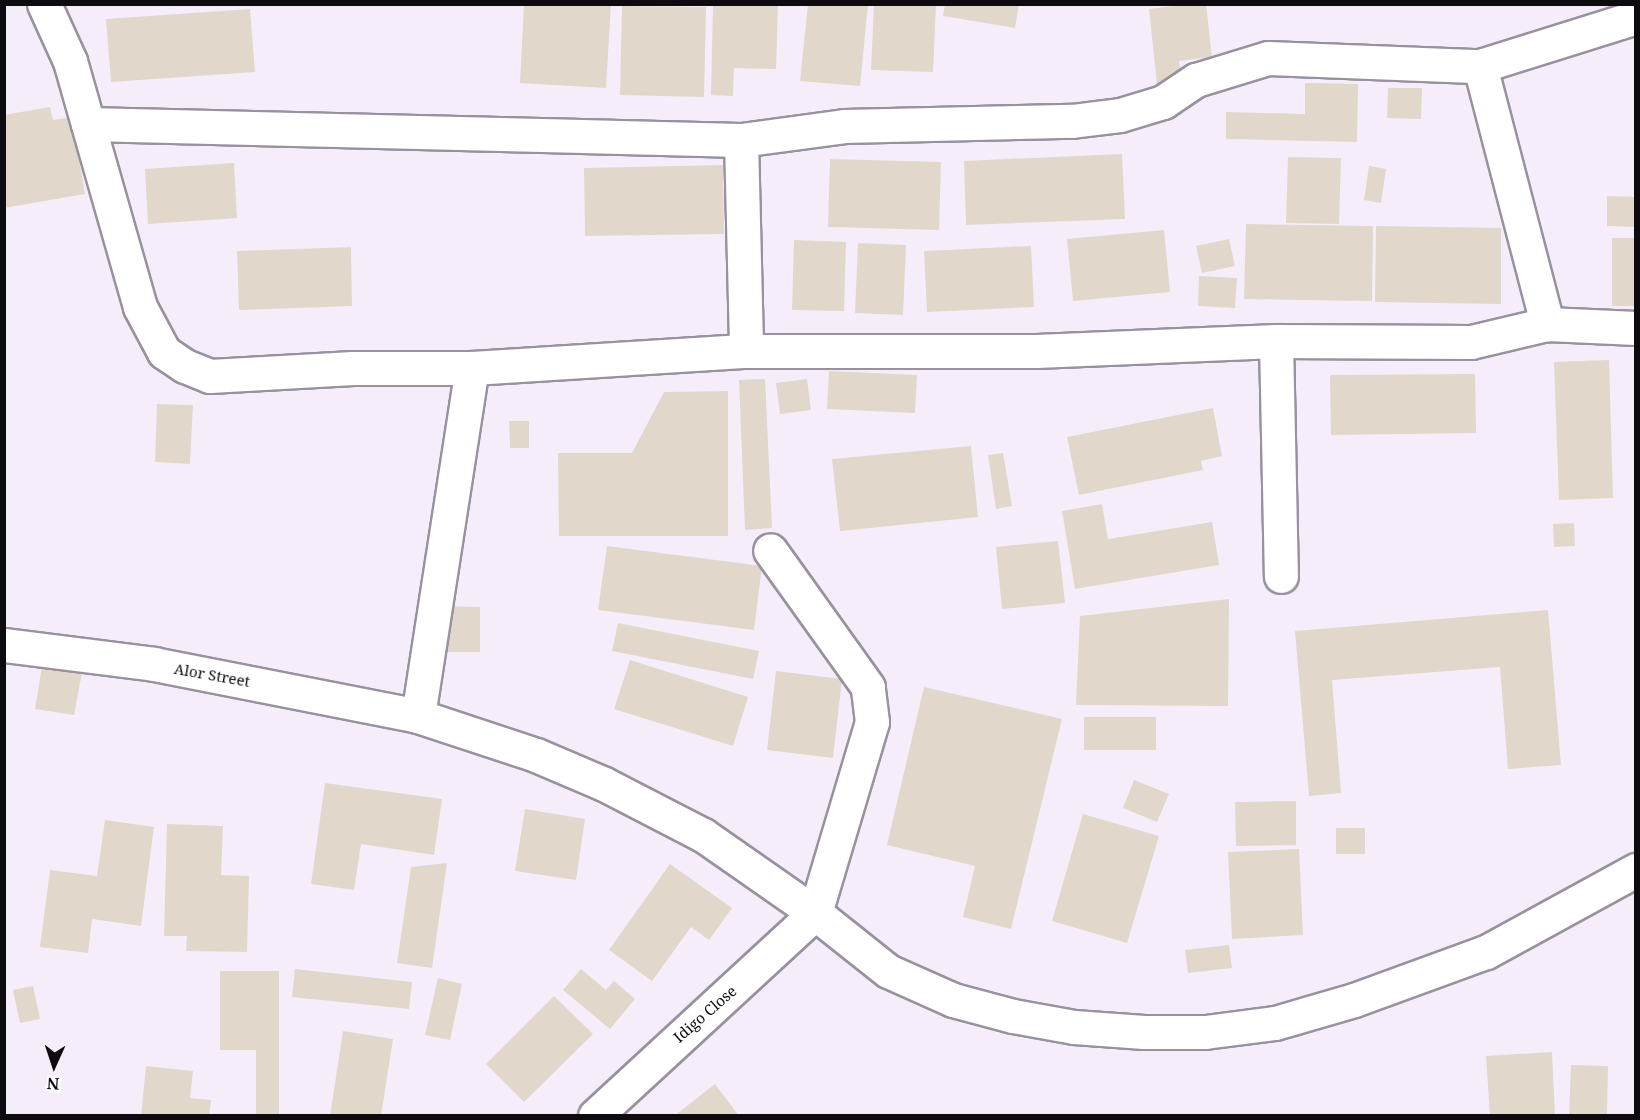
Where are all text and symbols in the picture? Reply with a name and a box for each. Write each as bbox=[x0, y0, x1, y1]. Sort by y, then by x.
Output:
street label: Alor Street bbox=[173, 659, 251, 691]
street label: Idigo Close bbox=[670, 982, 740, 1046]
north arrow bbox=[24, 1036, 84, 1096]
text: N bbox=[46, 1073, 60, 1095]

